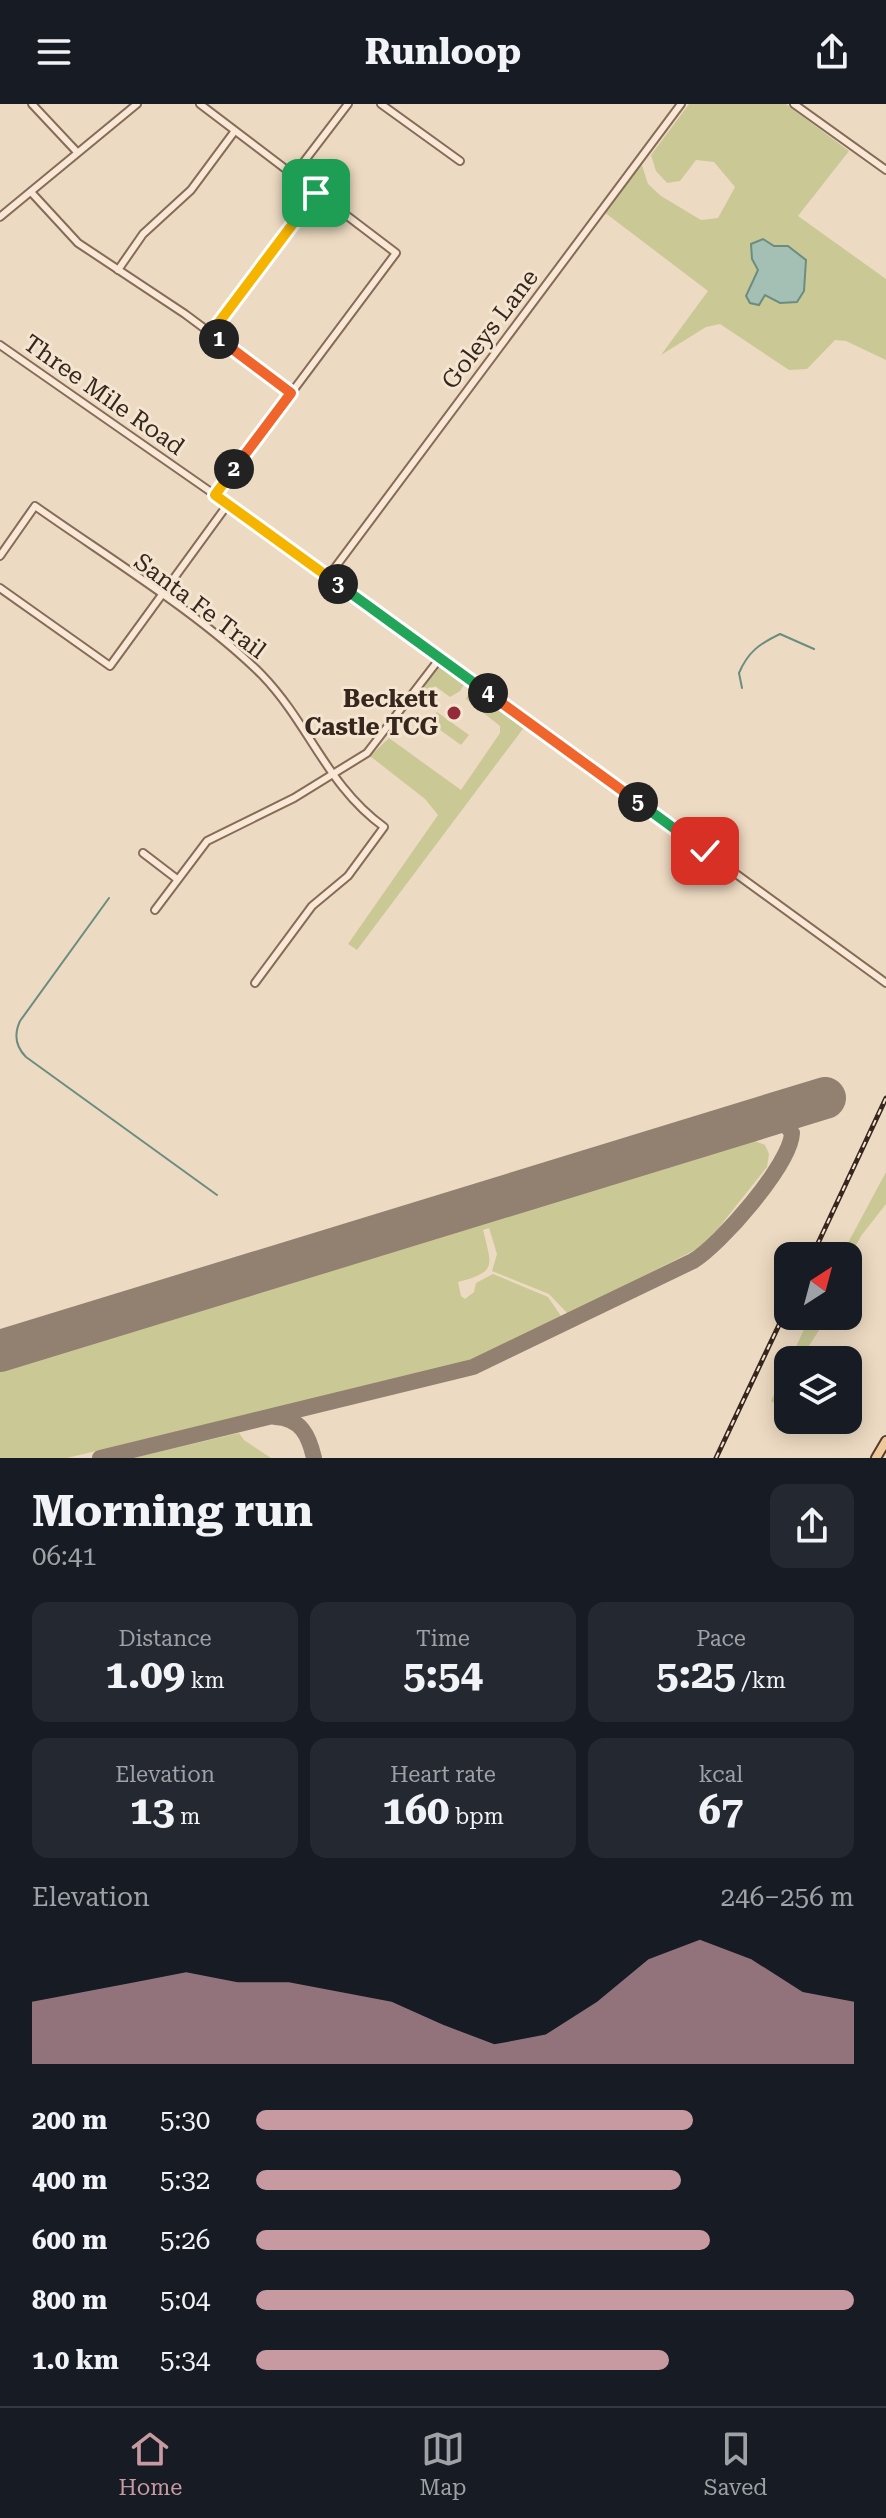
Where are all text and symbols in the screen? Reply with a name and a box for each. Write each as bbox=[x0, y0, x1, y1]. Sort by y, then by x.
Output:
icon: menu bbox=[32, 30, 76, 74]
icon: share bbox=[810, 30, 854, 74]
text: Runloop bbox=[365, 31, 521, 73]
pin bbox=[282, 159, 350, 227]
icon: arrive bbox=[294, 171, 338, 215]
street label: Goleys Lane bbox=[436, 264, 544, 394]
pin: 1 bbox=[199, 319, 239, 359]
text: 1 bbox=[213, 326, 225, 351]
street label: Three Mile Road bbox=[18, 329, 190, 461]
pin: 2 bbox=[214, 449, 254, 489]
text: 2 bbox=[228, 456, 240, 481]
street label: Santa Fe Trail bbox=[129, 547, 271, 665]
pin: 3 bbox=[318, 564, 358, 604]
text: 3 bbox=[332, 571, 344, 596]
pin: 4 bbox=[468, 673, 508, 713]
text: 4 bbox=[482, 680, 494, 705]
place label: Beckett Castle TCG bbox=[304, 685, 438, 741]
marker: Beckett Castle TCG bbox=[445, 704, 463, 722]
pin: 5 bbox=[618, 782, 658, 822]
text: 5 bbox=[632, 789, 644, 814]
pin bbox=[671, 817, 739, 885]
icon: check bbox=[683, 829, 727, 873]
north arrow bbox=[774, 1242, 862, 1330]
map controls bbox=[774, 1242, 862, 1434]
button: layers bbox=[774, 1346, 862, 1434]
button: share bbox=[770, 1484, 854, 1568]
text: Morning run bbox=[32, 1485, 313, 1537]
text: 06:41 bbox=[32, 1541, 97, 1571]
text: Distance bbox=[118, 1626, 212, 1651]
text: Time bbox=[416, 1626, 470, 1651]
text: Pace bbox=[696, 1626, 746, 1651]
text: 1.09 bbox=[105, 1651, 185, 1698]
text: 5:54 bbox=[403, 1651, 483, 1698]
text: 5:25 bbox=[656, 1651, 736, 1698]
text: km bbox=[185, 1668, 225, 1693]
text: /km bbox=[736, 1668, 786, 1693]
text: Elevation bbox=[115, 1762, 215, 1787]
text: Heart rate bbox=[390, 1762, 496, 1787]
text: kcal bbox=[699, 1762, 743, 1787]
text: 13 bbox=[130, 1787, 175, 1834]
text: 160 bbox=[382, 1787, 449, 1834]
text: 67 bbox=[699, 1787, 743, 1834]
text: m bbox=[175, 1804, 200, 1829]
text: bpm bbox=[449, 1804, 504, 1829]
text: Elevation bbox=[32, 1882, 150, 1912]
text: 246–256 m bbox=[721, 1882, 854, 1912]
text: 200 m bbox=[32, 2105, 107, 2135]
text: 5:30 bbox=[160, 2105, 210, 2135]
text: 400 m bbox=[32, 2165, 107, 2195]
text: 5:32 bbox=[160, 2165, 210, 2195]
text: 600 m bbox=[32, 2225, 107, 2255]
text: 5:26 bbox=[160, 2225, 210, 2255]
text: 800 m bbox=[32, 2285, 107, 2315]
text: 5:04 bbox=[160, 2285, 210, 2315]
text: 1.0 km bbox=[32, 2345, 119, 2375]
text: 5:34 bbox=[160, 2345, 210, 2375]
tab: Home bbox=[119, 2427, 182, 2500]
tab: Map bbox=[419, 2427, 467, 2500]
tab: Saved bbox=[704, 2427, 767, 2500]

